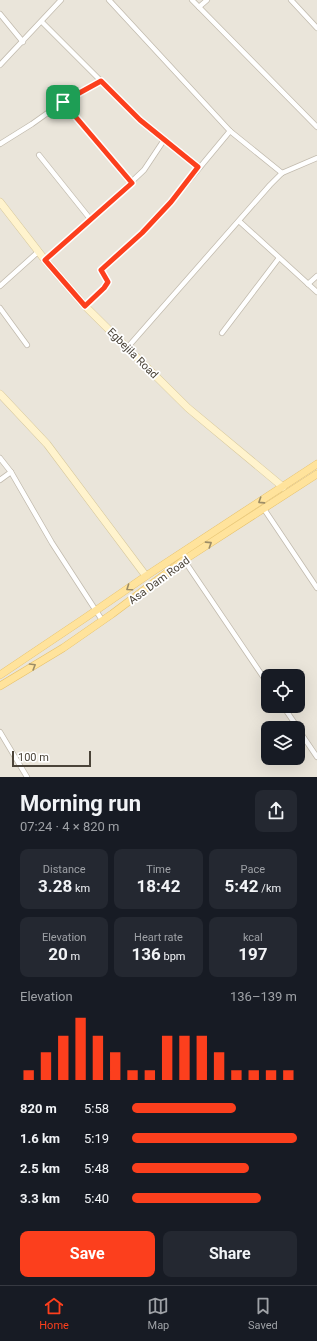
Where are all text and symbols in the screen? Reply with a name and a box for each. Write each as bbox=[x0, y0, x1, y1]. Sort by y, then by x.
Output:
pin bbox=[46, 85, 80, 119]
icon: arrive bbox=[52, 91, 74, 113]
street label: Egbejila Road bbox=[105, 325, 161, 381]
one-way arrow bbox=[258, 497, 265, 504]
one-way arrow bbox=[205, 541, 212, 549]
street label: Asa Dam Road bbox=[126, 554, 192, 607]
one-way arrow bbox=[126, 583, 133, 591]
one-way arrow bbox=[29, 663, 36, 671]
map controls bbox=[261, 669, 305, 765]
button: locate bbox=[261, 669, 305, 713]
button: layers bbox=[261, 721, 305, 765]
scale bar bbox=[12, 749, 91, 768]
text: 100 m bbox=[18, 751, 49, 764]
button: share bbox=[255, 790, 297, 832]
text: Morning run bbox=[20, 791, 141, 816]
text: 07:24 · 4 × 820 m bbox=[20, 819, 119, 834]
text: Distance bbox=[43, 863, 86, 876]
text: Time bbox=[146, 863, 171, 876]
text: Pace bbox=[241, 863, 265, 876]
text: 3.28 bbox=[38, 876, 72, 896]
text: 18:42 bbox=[137, 876, 180, 896]
text: 5:42 bbox=[225, 876, 259, 896]
text: km bbox=[72, 882, 90, 895]
text: /km bbox=[259, 882, 281, 895]
text: Elevation bbox=[42, 931, 86, 944]
text: Heart rate bbox=[134, 931, 183, 944]
text: kcal bbox=[243, 931, 263, 944]
text: 20 bbox=[48, 944, 68, 964]
text: 136 bbox=[131, 944, 161, 964]
text: 197 bbox=[238, 944, 267, 964]
text: m bbox=[68, 950, 80, 963]
text: bpm bbox=[161, 950, 185, 963]
text: Elevation bbox=[20, 989, 73, 1004]
text: 136–139 m bbox=[230, 989, 297, 1004]
text: 820 m bbox=[20, 1101, 57, 1116]
text: 5:58 bbox=[84, 1101, 109, 1116]
text: 1.6 km bbox=[20, 1131, 60, 1146]
text: 5:19 bbox=[84, 1131, 109, 1146]
text: 2.5 km bbox=[20, 1161, 60, 1176]
text: 5:48 bbox=[84, 1161, 109, 1176]
text: 3.3 km bbox=[20, 1191, 60, 1206]
text: 5:40 bbox=[84, 1191, 109, 1206]
button: Save bbox=[20, 1231, 155, 1277]
button: Share bbox=[163, 1231, 297, 1277]
tab: Home bbox=[39, 1295, 69, 1332]
tab: Map bbox=[147, 1295, 169, 1332]
tab: Saved bbox=[248, 1295, 278, 1332]

